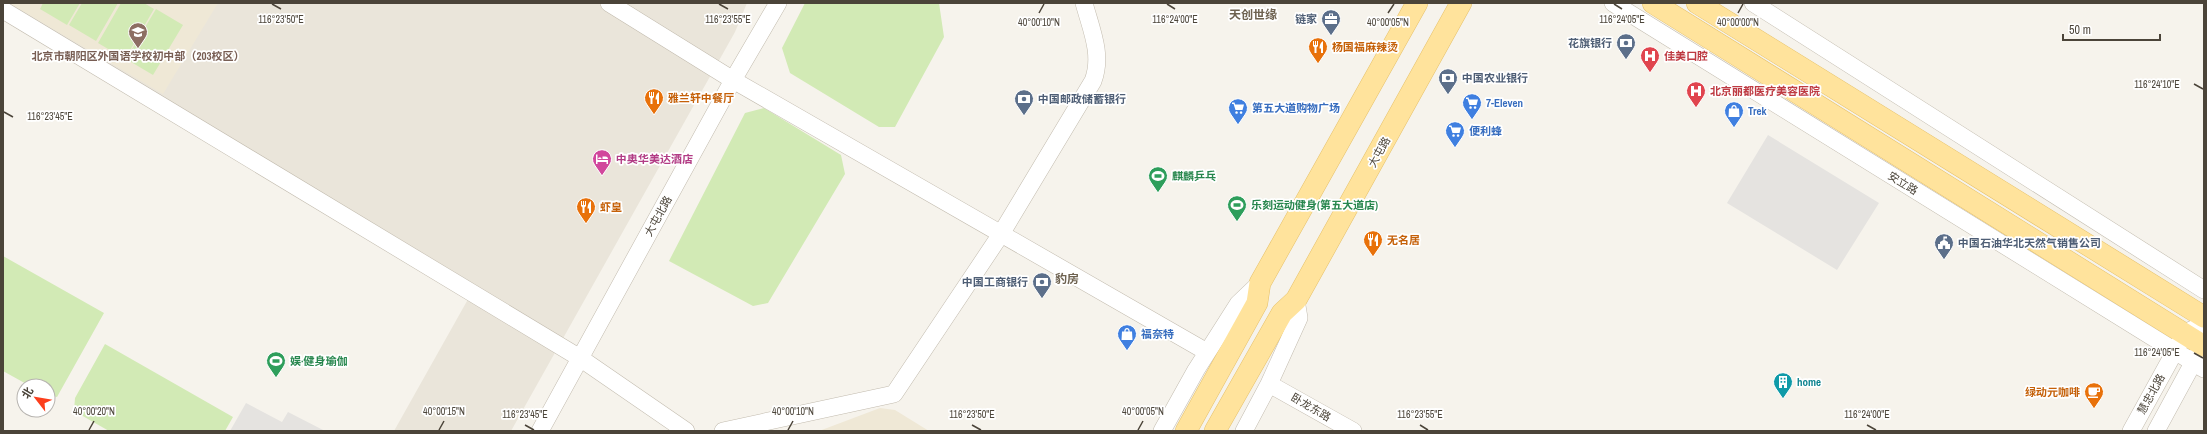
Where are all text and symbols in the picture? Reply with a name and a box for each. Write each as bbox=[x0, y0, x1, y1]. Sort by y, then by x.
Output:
district label: 天创世缘 bbox=[1229, 7, 1277, 23]
office icon: 链家 bbox=[1320, 8, 1342, 36]
place label: 链家 bbox=[1295, 12, 1317, 26]
text: 116°23'50"E bbox=[258, 13, 304, 26]
text: 116°23'55"E bbox=[705, 13, 751, 26]
text: 116°24'00"E bbox=[1152, 13, 1198, 26]
text: 116°24'05"E bbox=[1599, 13, 1645, 26]
text: 40°00'10"N bbox=[1018, 16, 1060, 29]
text: 40°00'05"N bbox=[1367, 16, 1409, 29]
text: 40°00'00"N bbox=[1717, 16, 1759, 29]
scale bar bbox=[2063, 16, 2160, 42]
school or university icon: 北京市朝阳区外国语学校初中部（203校区） bbox=[127, 21, 149, 49]
text: 50 m bbox=[2069, 22, 2091, 38]
bank icon: 花旗银行 bbox=[1615, 32, 1637, 60]
restaurant icon: 杨国福麻辣烫 bbox=[1307, 36, 1329, 64]
place label: 花旗银行 bbox=[1568, 36, 1612, 50]
place label: 杨国福麻辣烫 bbox=[1332, 40, 1398, 54]
hospital icon: 佳美口腔 bbox=[1639, 45, 1661, 73]
place label: 北京市朝阳区外国语学校初中部（203校区） bbox=[31, 49, 245, 63]
place label: 佳美口腔 bbox=[1664, 49, 1708, 63]
bank icon: 中国农业银行 bbox=[1437, 67, 1459, 95]
place label: 中国农业银行 bbox=[1462, 71, 1528, 85]
text: 116°24'10"E bbox=[2134, 78, 2180, 91]
hospital icon: 北京丽都医疗美容医院 bbox=[1685, 80, 1707, 108]
place label: 北京丽都医疗美容医院 bbox=[1710, 84, 1820, 98]
restaurant icon: 雅兰轩中餐厅 bbox=[643, 87, 665, 115]
bank icon: 中国邮政储蓄银行 bbox=[1013, 88, 1035, 116]
place label: 雅兰轩中餐厅 bbox=[668, 91, 734, 105]
place label: 中国邮政储蓄银行 bbox=[1038, 92, 1126, 106]
supermarket icon: 7-Eleven bbox=[1461, 92, 1483, 120]
place label: 7-Eleven bbox=[1486, 96, 1523, 110]
supermarket icon: 第五大道购物广场 bbox=[1227, 97, 1249, 125]
shop icon: Trek bbox=[1723, 100, 1745, 128]
place label: 第五大道购物广场 bbox=[1252, 101, 1340, 115]
place label: Trek bbox=[1748, 104, 1768, 118]
text: 116°23'45"E bbox=[27, 110, 73, 123]
supermarket icon: 便利蜂 bbox=[1444, 120, 1466, 148]
place label: 便利蜂 bbox=[1469, 124, 1502, 138]
street label: 大屯路 bbox=[1365, 134, 1393, 170]
hotel icon: 中奥华美达酒店 bbox=[591, 148, 613, 176]
place label: 中奥华美达酒店 bbox=[616, 152, 693, 166]
sports icon: 麒麟乒乓 bbox=[1147, 165, 1169, 193]
street label: 安立路 bbox=[1885, 168, 1921, 198]
place label: 麒麟乒乓 bbox=[1172, 169, 1216, 183]
street label: 大屯北路 bbox=[641, 193, 675, 239]
sports icon: 乐刻运动健身(第五大道店) bbox=[1226, 194, 1248, 222]
restaurant icon: 虾皇 bbox=[575, 196, 597, 224]
place label: 乐刻运动健身(第五大道店) bbox=[1251, 198, 1378, 212]
place label: 虾皇 bbox=[600, 200, 622, 214]
restaurant icon: 无名居 bbox=[1362, 229, 1384, 257]
public building icon: 中国石油华北天然气销售公司 bbox=[1933, 232, 1955, 260]
place label: 无名居 bbox=[1387, 233, 1420, 247]
place label: 中国石油华北天然气销售公司 bbox=[1958, 236, 2101, 250]
bank icon: 中国工商银行 bbox=[1031, 271, 1053, 299]
district label: 豹房 bbox=[1055, 271, 1079, 287]
place label: 中国工商银行 bbox=[962, 275, 1028, 289]
shop icon: 福奈特 bbox=[1116, 323, 1138, 351]
place label: 福奈特 bbox=[1141, 327, 1174, 341]
text: 116°24'05"E bbox=[2134, 346, 2180, 359]
sports icon: 娱·健身瑜伽 bbox=[265, 350, 287, 378]
place label: 娱·健身瑜伽 bbox=[290, 354, 348, 368]
building icon: home bbox=[1772, 371, 1794, 399]
street label: 慧忠北路 bbox=[2134, 371, 2168, 417]
place label: home bbox=[1797, 375, 1821, 389]
north arrow bbox=[16, 378, 56, 418]
cafe icon: 绿动元咖啡 bbox=[2083, 381, 2105, 409]
text: 北 bbox=[19, 385, 36, 401]
place label: 绿动元咖啡 bbox=[2025, 385, 2080, 399]
street label: 卧龙东路 bbox=[1288, 390, 1334, 424]
text: 40°00'20"N bbox=[73, 405, 115, 418]
text: 40°00'15"N bbox=[423, 405, 465, 418]
text: 40°00'10"N bbox=[772, 405, 814, 418]
text: 40°00'05"N bbox=[1122, 405, 1164, 418]
text: 116°23'45"E bbox=[502, 408, 548, 421]
text: 116°23'50"E bbox=[949, 408, 995, 421]
text: 116°23'55"E bbox=[1397, 408, 1443, 421]
text: 116°24'00"E bbox=[1844, 408, 1890, 421]

